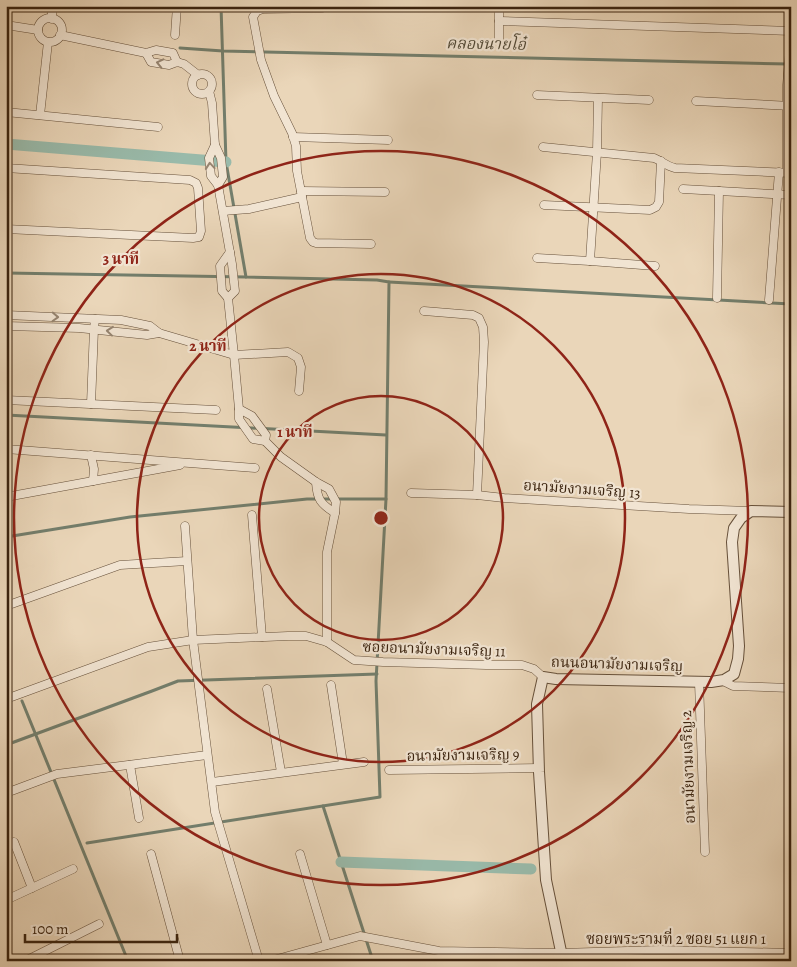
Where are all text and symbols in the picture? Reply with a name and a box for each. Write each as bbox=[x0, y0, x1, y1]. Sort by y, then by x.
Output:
water label: คลองนายโอ๋ bbox=[446, 31, 528, 56]
one-way arrow bbox=[155, 58, 164, 69]
one-way arrow bbox=[205, 162, 216, 170]
text: 3 นาที bbox=[103, 249, 139, 269]
one-way arrow bbox=[51, 312, 59, 323]
one-way arrow bbox=[106, 326, 114, 337]
text: 2 นาที bbox=[189, 336, 227, 356]
text: 1 นาที bbox=[277, 422, 313, 442]
street label: อนามัยงามเจริญ 13 bbox=[523, 475, 641, 503]
centre of rings bbox=[372, 509, 390, 527]
street label: ซอยอนามัยงามเจริญ 11 bbox=[362, 637, 506, 661]
street label: ถนนอนามัยงามเจริญ bbox=[551, 652, 683, 676]
street label: อนามัยงามเจริญ 2 bbox=[676, 710, 700, 824]
street label: อนามัยงามเจริญ 9 bbox=[406, 744, 520, 766]
scale bar bbox=[25, 912, 178, 944]
text: 100 m bbox=[32, 919, 69, 939]
street label: ซอยพระรามที่ 2 ซอย 51 แยก 1 bbox=[586, 928, 766, 949]

